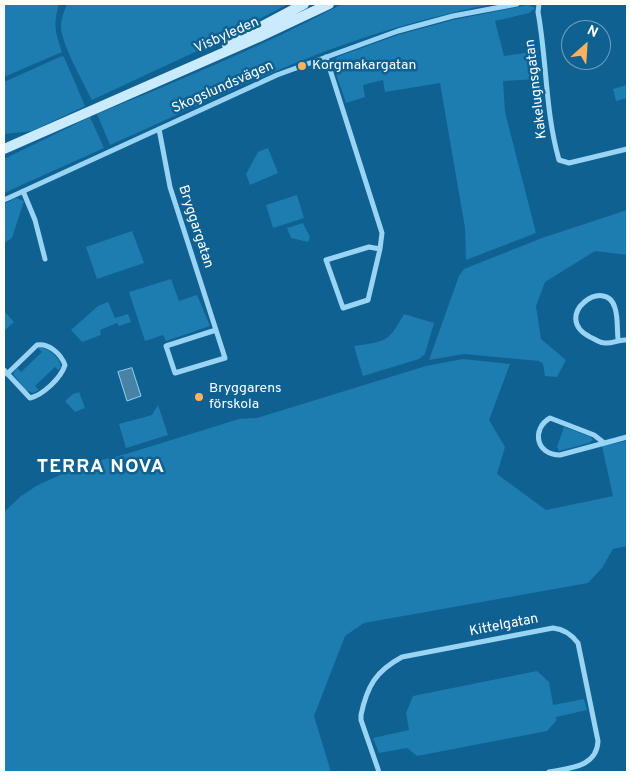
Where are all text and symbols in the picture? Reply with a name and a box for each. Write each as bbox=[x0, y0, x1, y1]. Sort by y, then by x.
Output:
street label: Visbyleden bbox=[192, 14, 262, 58]
north arrow bbox=[561, 20, 611, 70]
text: N bbox=[584, 22, 601, 42]
street label: Kakelugnsgatan bbox=[523, 38, 551, 140]
street label: Skogslundsvägen bbox=[170, 58, 276, 118]
place label: Korgmakargatan bbox=[312, 58, 416, 74]
marker: Korgmakargatan bbox=[296, 60, 308, 72]
street label: Bryggargatan bbox=[174, 183, 216, 271]
place label: Bryggarens förskola bbox=[209, 381, 282, 414]
marker: Bryggarens förskola bbox=[193, 391, 205, 403]
district label: TERRA NOVA bbox=[36, 457, 166, 479]
street label: Kittelgatan bbox=[468, 611, 540, 641]

